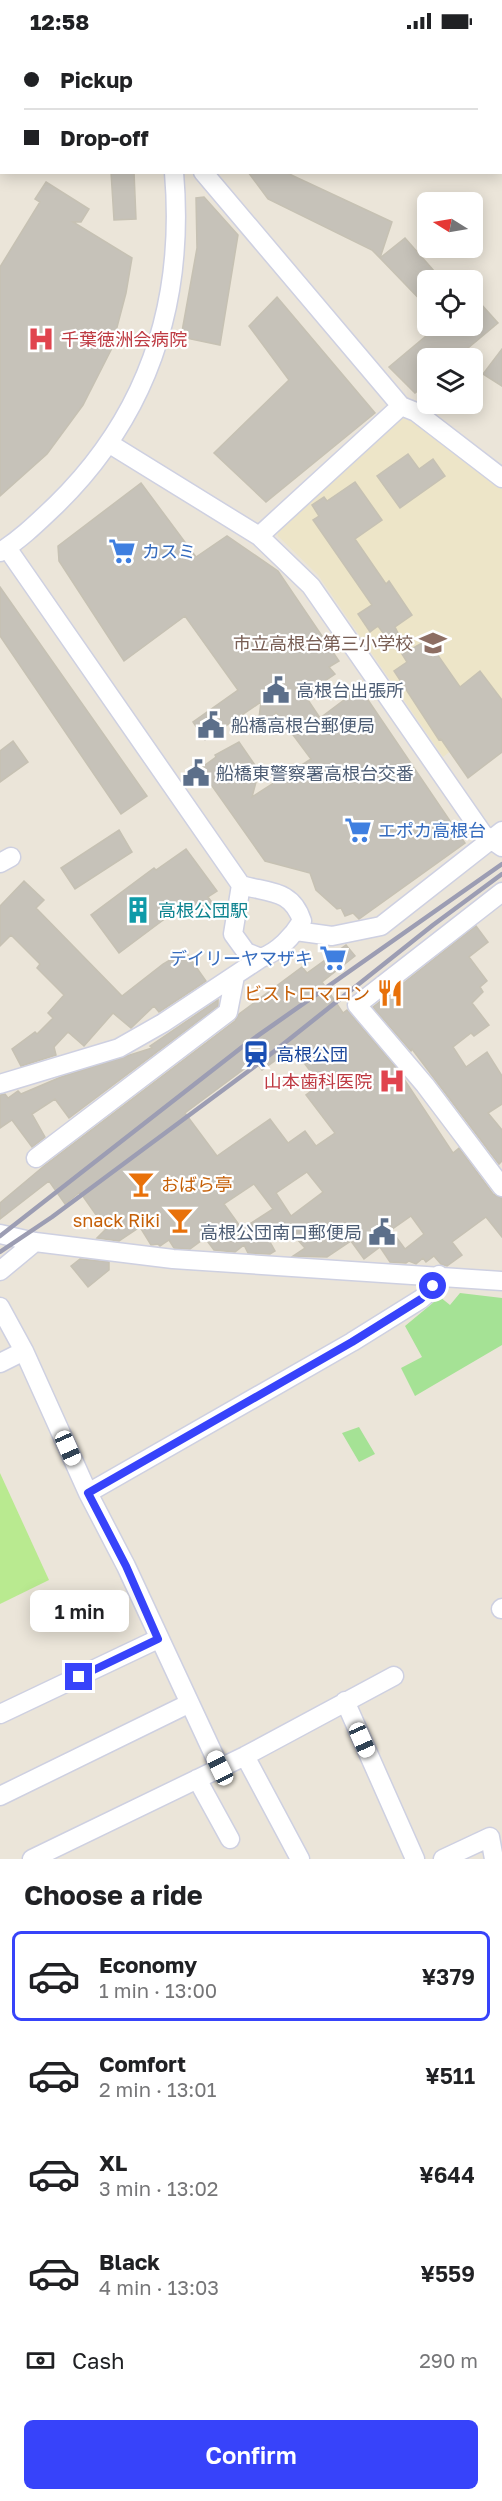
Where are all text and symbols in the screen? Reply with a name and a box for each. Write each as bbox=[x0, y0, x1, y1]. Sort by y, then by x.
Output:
text: 12:58 bbox=[30, 8, 89, 35]
text: Pickup bbox=[60, 66, 133, 93]
text: Drop-off bbox=[60, 124, 149, 151]
north arrow bbox=[417, 192, 483, 258]
map controls bbox=[417, 192, 483, 414]
button: locate bbox=[417, 270, 483, 336]
hospital icon: 千葉徳洲会病院 bbox=[26, 324, 56, 354]
place label: 千葉徳洲会病院 bbox=[61, 328, 187, 350]
button: layers bbox=[417, 348, 483, 414]
supermarket icon: カスミ bbox=[107, 536, 137, 566]
place label: カスミ bbox=[142, 540, 196, 562]
school or university icon: 市立高根台第三小学校 bbox=[418, 628, 448, 658]
place label: 市立高根台第三小学校 bbox=[233, 632, 413, 654]
public building icon: 高根台出張所 bbox=[261, 675, 291, 705]
place label: 高根台出張所 bbox=[296, 679, 404, 701]
public building icon: 船橋高根台郵便局 bbox=[196, 710, 226, 740]
place label: 船橋高根台郵便局 bbox=[231, 714, 375, 736]
public building icon: 船橋東警察署高根台交番 bbox=[181, 758, 211, 788]
place label: 船橋東警察署高根台交番 bbox=[216, 762, 414, 784]
supermarket icon: エポカ高根台 bbox=[343, 815, 373, 845]
place label: エポカ高根台 bbox=[378, 819, 486, 841]
building icon: 高根公団駅 bbox=[123, 895, 153, 925]
place label: 高根公団駅 bbox=[158, 899, 248, 921]
supermarket icon: デイリーヤマザキ bbox=[318, 943, 348, 973]
place label: デイリーヤマザキ bbox=[169, 947, 313, 969]
restaurant icon: ビストロマロン bbox=[375, 978, 405, 1008]
place label: ビストロマロン bbox=[244, 982, 370, 1004]
station icon: 高根公団 bbox=[241, 1039, 271, 1069]
place label: 高根公団 bbox=[276, 1043, 348, 1065]
hospital icon: 山本歯科医院 bbox=[377, 1066, 407, 1096]
place label: 山本歯科医院 bbox=[264, 1070, 372, 1092]
bar icon: おばら亭 bbox=[126, 1169, 156, 1199]
place label: おばら亭 bbox=[161, 1173, 233, 1195]
bar icon: snack Riki bbox=[165, 1205, 195, 1235]
place label: snack Riki bbox=[73, 1209, 160, 1231]
public building icon: 高根公団南口郵便局 bbox=[367, 1217, 397, 1247]
place label: 高根公団南口郵便局 bbox=[200, 1221, 362, 1243]
route start bbox=[419, 1272, 446, 1299]
car bbox=[52, 1428, 84, 1468]
callout: 1 min bbox=[29, 1590, 128, 1632]
text: 1 min bbox=[54, 1599, 105, 1623]
route end bbox=[65, 1663, 92, 1690]
car bbox=[346, 1720, 378, 1760]
car bbox=[204, 1748, 236, 1788]
text: Choose a ride bbox=[24, 1879, 203, 1911]
icon: car bbox=[27, 1949, 81, 2003]
text: Economy bbox=[99, 1951, 197, 1978]
text: ¥379 bbox=[422, 1963, 475, 1990]
text: 1 min · 13:00 bbox=[99, 1978, 217, 2002]
icon: car bbox=[27, 2048, 81, 2102]
text: Comfort bbox=[99, 2050, 186, 2077]
text: ¥511 bbox=[425, 2062, 475, 2089]
text: 2 min · 13:01 bbox=[99, 2077, 216, 2101]
icon: car bbox=[27, 2147, 81, 2201]
text: XL bbox=[99, 2149, 127, 2176]
text: ¥644 bbox=[419, 2161, 475, 2188]
text: 3 min · 13:02 bbox=[99, 2176, 218, 2200]
icon: car bbox=[27, 2246, 81, 2300]
text: Black bbox=[99, 2248, 160, 2275]
text: ¥559 bbox=[421, 2260, 475, 2287]
text: 4 min · 13:03 bbox=[99, 2275, 219, 2299]
icon: cash bbox=[24, 2344, 57, 2377]
text: Cash bbox=[72, 2347, 125, 2374]
text: 290 m bbox=[419, 2348, 478, 2372]
button: Confirm bbox=[24, 2420, 478, 2489]

